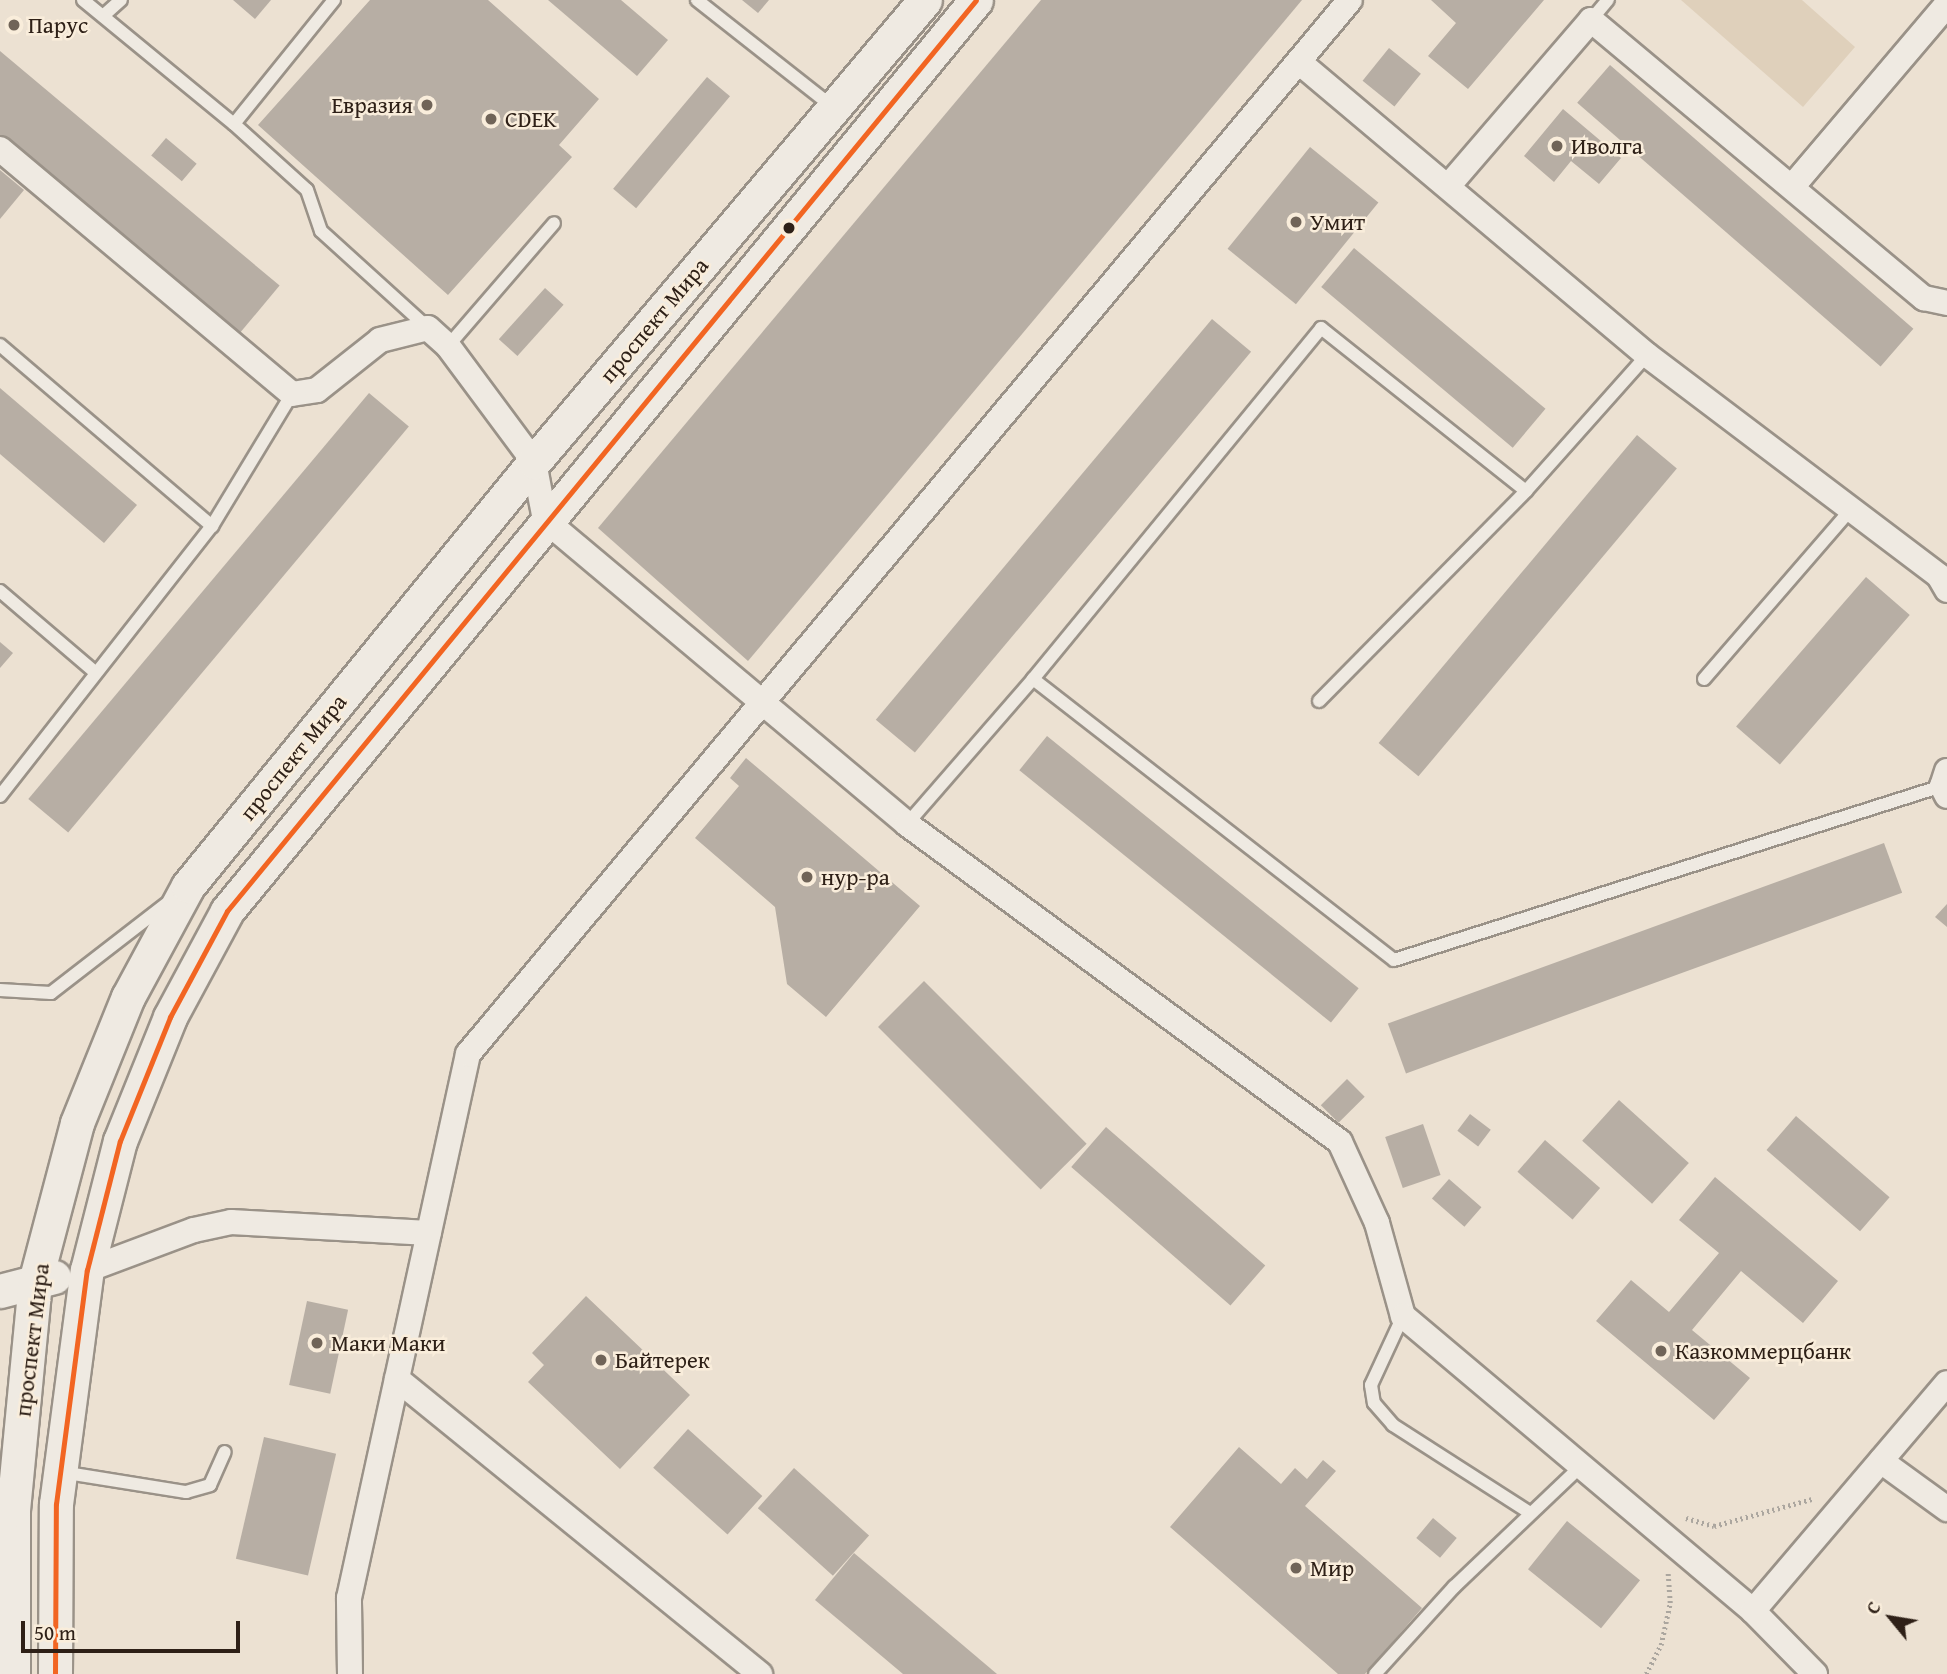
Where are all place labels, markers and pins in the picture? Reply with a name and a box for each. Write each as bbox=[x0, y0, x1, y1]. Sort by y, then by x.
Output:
place label: Парус bbox=[28, 11, 88, 39]
marker: Парус bbox=[6, 17, 22, 33]
place label: Евразия bbox=[331, 91, 413, 119]
marker: Евразия bbox=[419, 97, 435, 113]
place label: CDEK bbox=[505, 105, 557, 133]
marker: CDEK bbox=[483, 111, 499, 127]
place label: Иволга bbox=[1571, 132, 1643, 160]
marker: Иволга bbox=[1549, 138, 1565, 154]
place label: Умит bbox=[1310, 208, 1365, 236]
marker: Умит bbox=[1288, 214, 1304, 230]
unlabelled marker bbox=[782, 221, 796, 235]
place label: нур-ра bbox=[821, 863, 890, 891]
marker: нур-ра bbox=[799, 869, 815, 885]
place label: Маки Маки bbox=[331, 1329, 446, 1357]
marker: Маки Маки bbox=[309, 1335, 325, 1351]
place label: Казкоммерцбанк bbox=[1675, 1337, 1851, 1365]
marker: Казкоммерцбанк bbox=[1653, 1343, 1669, 1359]
place label: Байтерек bbox=[615, 1346, 710, 1374]
marker: Байтерек bbox=[593, 1352, 609, 1368]
place label: Мир bbox=[1310, 1554, 1354, 1582]
marker: Мир bbox=[1288, 1560, 1304, 1576]

